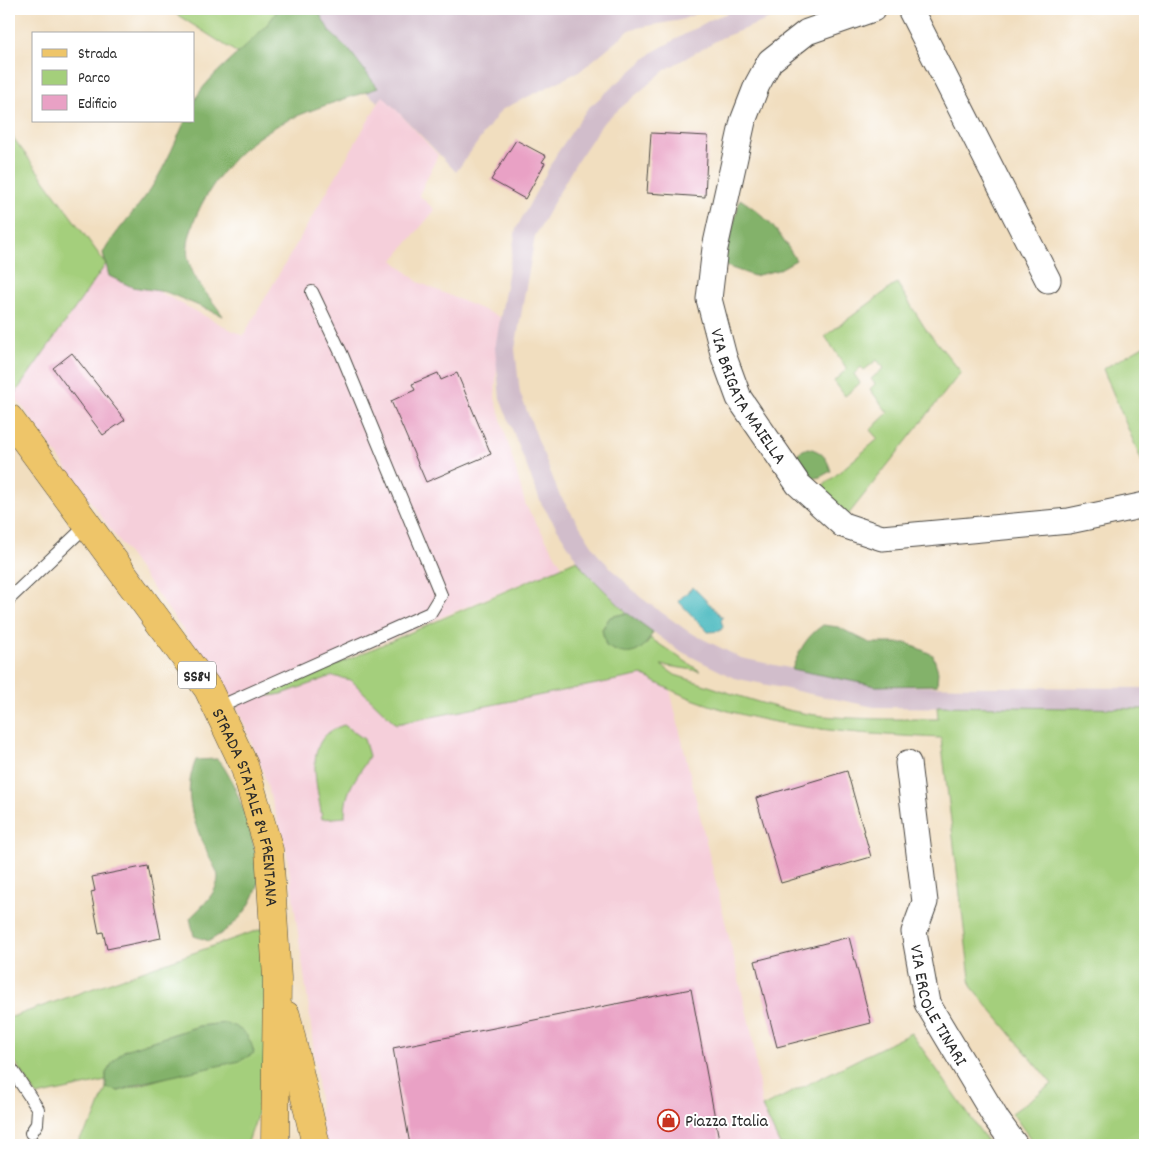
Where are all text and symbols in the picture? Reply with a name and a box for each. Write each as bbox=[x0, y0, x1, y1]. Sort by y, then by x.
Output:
legend bbox=[32, 32, 195, 122]
text: Strada bbox=[78, 44, 118, 66]
text: Parco bbox=[78, 68, 110, 90]
text: Edificio bbox=[78, 94, 117, 116]
street label: VIA BRIGATA MAIELLA bbox=[702, 326, 791, 470]
road number: SS84 bbox=[178, 662, 216, 688]
street label: STRADA STATALE 84 FRENTANA bbox=[204, 705, 283, 908]
street label: VIA ERCOLE TINARI bbox=[902, 943, 972, 1072]
shop icon: Piazza Italia bbox=[657, 1108, 681, 1132]
place label: Piazza Italia bbox=[685, 1110, 768, 1135]

